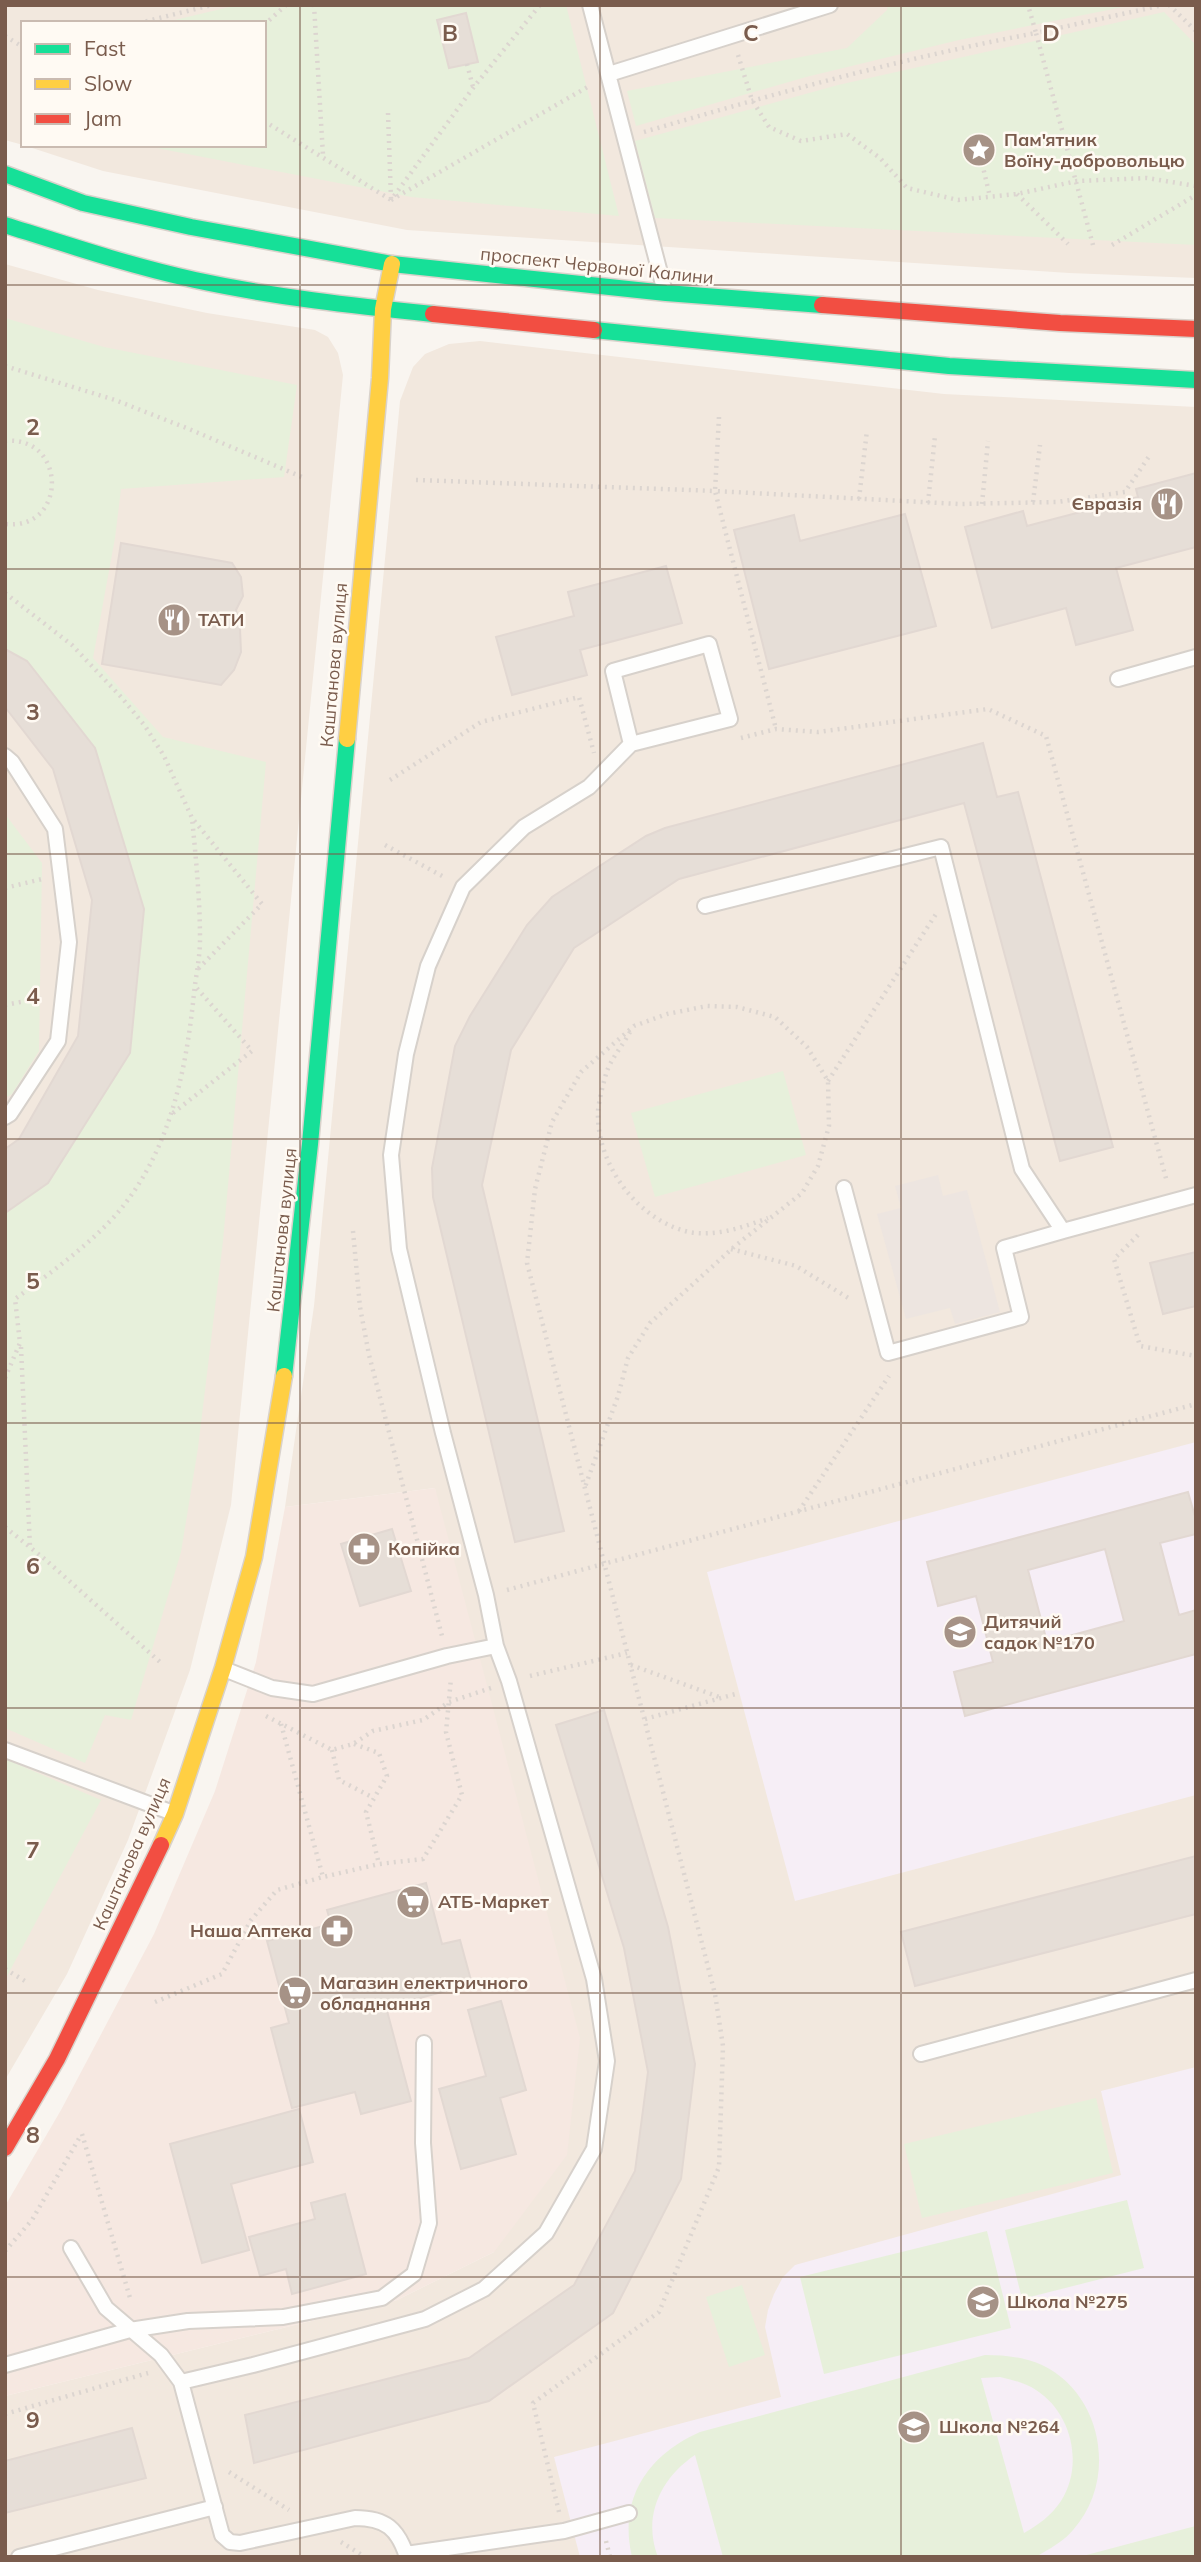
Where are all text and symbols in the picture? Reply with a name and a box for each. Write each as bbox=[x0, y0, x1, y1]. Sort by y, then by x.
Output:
text: B bbox=[442, 18, 458, 47]
text: C bbox=[743, 18, 759, 47]
text: D bbox=[1042, 18, 1060, 47]
legend bbox=[21, 21, 266, 147]
text: Fast bbox=[84, 35, 126, 61]
text: Slow bbox=[84, 70, 132, 96]
text: Jam bbox=[84, 105, 122, 131]
place label: Пам'ятник Воїну-добровольцю bbox=[1004, 128, 1185, 172]
place icon: Пам'ятник Воїну-добровольцю bbox=[960, 131, 998, 169]
street label: проспект Червоної Калини bbox=[479, 242, 715, 289]
text: 2 bbox=[26, 412, 40, 441]
restaurant icon: Євразія bbox=[1148, 485, 1186, 523]
place label: Євразія bbox=[1071, 492, 1142, 515]
street label: Каштанова вулиця bbox=[315, 582, 352, 748]
restaurant icon: ТАТИ bbox=[155, 601, 193, 639]
place label: ТАТИ bbox=[198, 608, 244, 631]
text: 3 bbox=[26, 697, 40, 726]
text: 4 bbox=[26, 981, 40, 1010]
street label: Каштанова вулиця bbox=[261, 1147, 302, 1313]
text: 5 bbox=[26, 1266, 40, 1295]
pharmacy icon: Копійка bbox=[345, 1530, 383, 1568]
place label: Копійка bbox=[388, 1537, 460, 1560]
text: 6 bbox=[26, 1551, 40, 1580]
place label: Дитячий садок №170 bbox=[984, 1610, 1095, 1654]
school or university icon: Дитячий садок №170 bbox=[941, 1613, 979, 1651]
street label: Каштанова вулиця bbox=[87, 1774, 176, 1934]
text: 7 bbox=[26, 1835, 40, 1864]
supermarket icon: АТБ-Маркет bbox=[394, 1883, 432, 1921]
place label: АТБ-Маркет bbox=[438, 1890, 549, 1913]
pharmacy icon: Наша Аптека bbox=[318, 1912, 356, 1950]
place label: Наша Аптека bbox=[190, 1919, 312, 1942]
place label: Магазин електричного обладнання bbox=[320, 1971, 528, 2015]
supermarket icon: Магазин електричного обладнання bbox=[276, 1974, 314, 2012]
text: 8 bbox=[26, 2120, 40, 2149]
school or university icon: Школа №275 bbox=[964, 2283, 1002, 2321]
place label: Школа №275 bbox=[1007, 2290, 1128, 2313]
text: 9 bbox=[26, 2405, 40, 2434]
school or university icon: Школа №264 bbox=[895, 2408, 933, 2446]
place label: Школа №264 bbox=[939, 2415, 1060, 2438]

